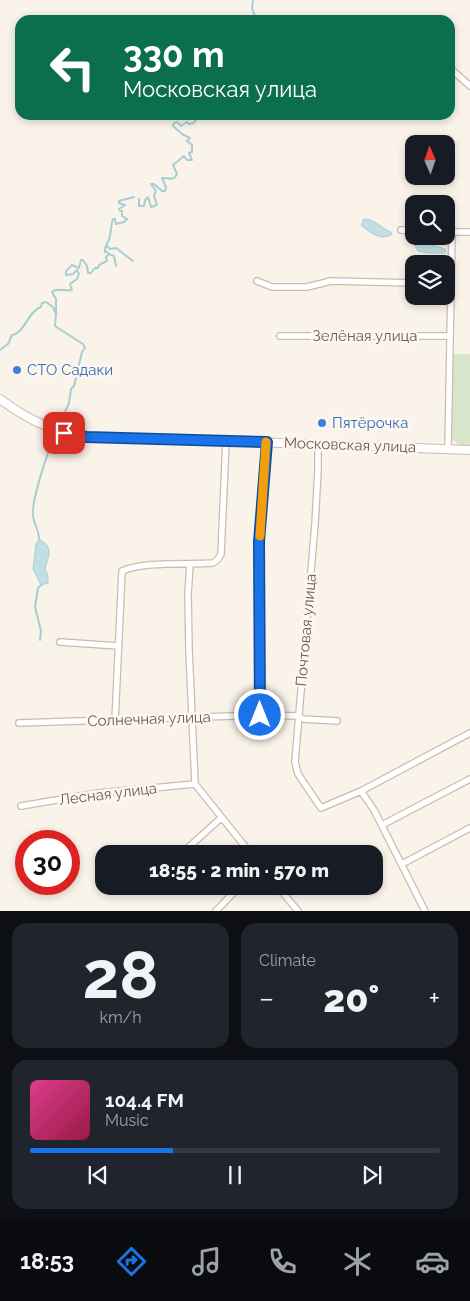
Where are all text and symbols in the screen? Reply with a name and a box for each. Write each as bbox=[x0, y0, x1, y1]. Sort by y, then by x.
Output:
text: 330 m bbox=[123, 34, 225, 75]
icon: left bbox=[40, 35, 105, 100]
text: Московская улица bbox=[123, 76, 317, 102]
north arrow bbox=[405, 135, 455, 185]
map controls bbox=[405, 135, 455, 305]
button: search bbox=[405, 195, 455, 245]
button: layers bbox=[405, 255, 455, 305]
street label: Зелёная улица bbox=[313, 327, 417, 345]
place label: СТО Садаки bbox=[27, 361, 113, 379]
marker: СТО Садаки bbox=[11, 364, 23, 376]
pin bbox=[43, 412, 85, 454]
place label: Пятёрочка bbox=[332, 414, 408, 432]
marker: Пятёрочка bbox=[316, 417, 328, 429]
icon: arrive bbox=[50, 419, 78, 447]
street label: Московская улица bbox=[284, 434, 416, 456]
street label: Почтовая улица bbox=[292, 573, 320, 687]
position arrow bbox=[233, 688, 285, 740]
street label: Солнечная улица bbox=[87, 708, 211, 730]
street label: Лесная улица bbox=[58, 779, 158, 809]
speed limit sign: 30 bbox=[15, 830, 80, 895]
text: 18:55 · 2 min · 570 m bbox=[149, 859, 329, 881]
text: 28 bbox=[83, 937, 158, 1013]
text: Climate bbox=[259, 951, 316, 970]
text: 20° bbox=[323, 976, 379, 1021]
text: − bbox=[259, 982, 274, 1015]
text: + bbox=[428, 982, 440, 1015]
text: km/h bbox=[99, 1008, 142, 1027]
text: 104.4 FM bbox=[105, 1089, 184, 1111]
text: Music bbox=[105, 1111, 149, 1130]
icon: previous bbox=[84, 1161, 112, 1189]
icon: pause bbox=[221, 1161, 249, 1189]
icon: next bbox=[358, 1161, 386, 1189]
icon: directions bbox=[114, 1244, 149, 1279]
icon: music bbox=[189, 1244, 224, 1279]
icon: phone bbox=[265, 1244, 300, 1279]
icon: climate bbox=[340, 1244, 375, 1279]
icon: car bbox=[415, 1244, 450, 1279]
text: 18:53 bbox=[20, 1248, 74, 1274]

